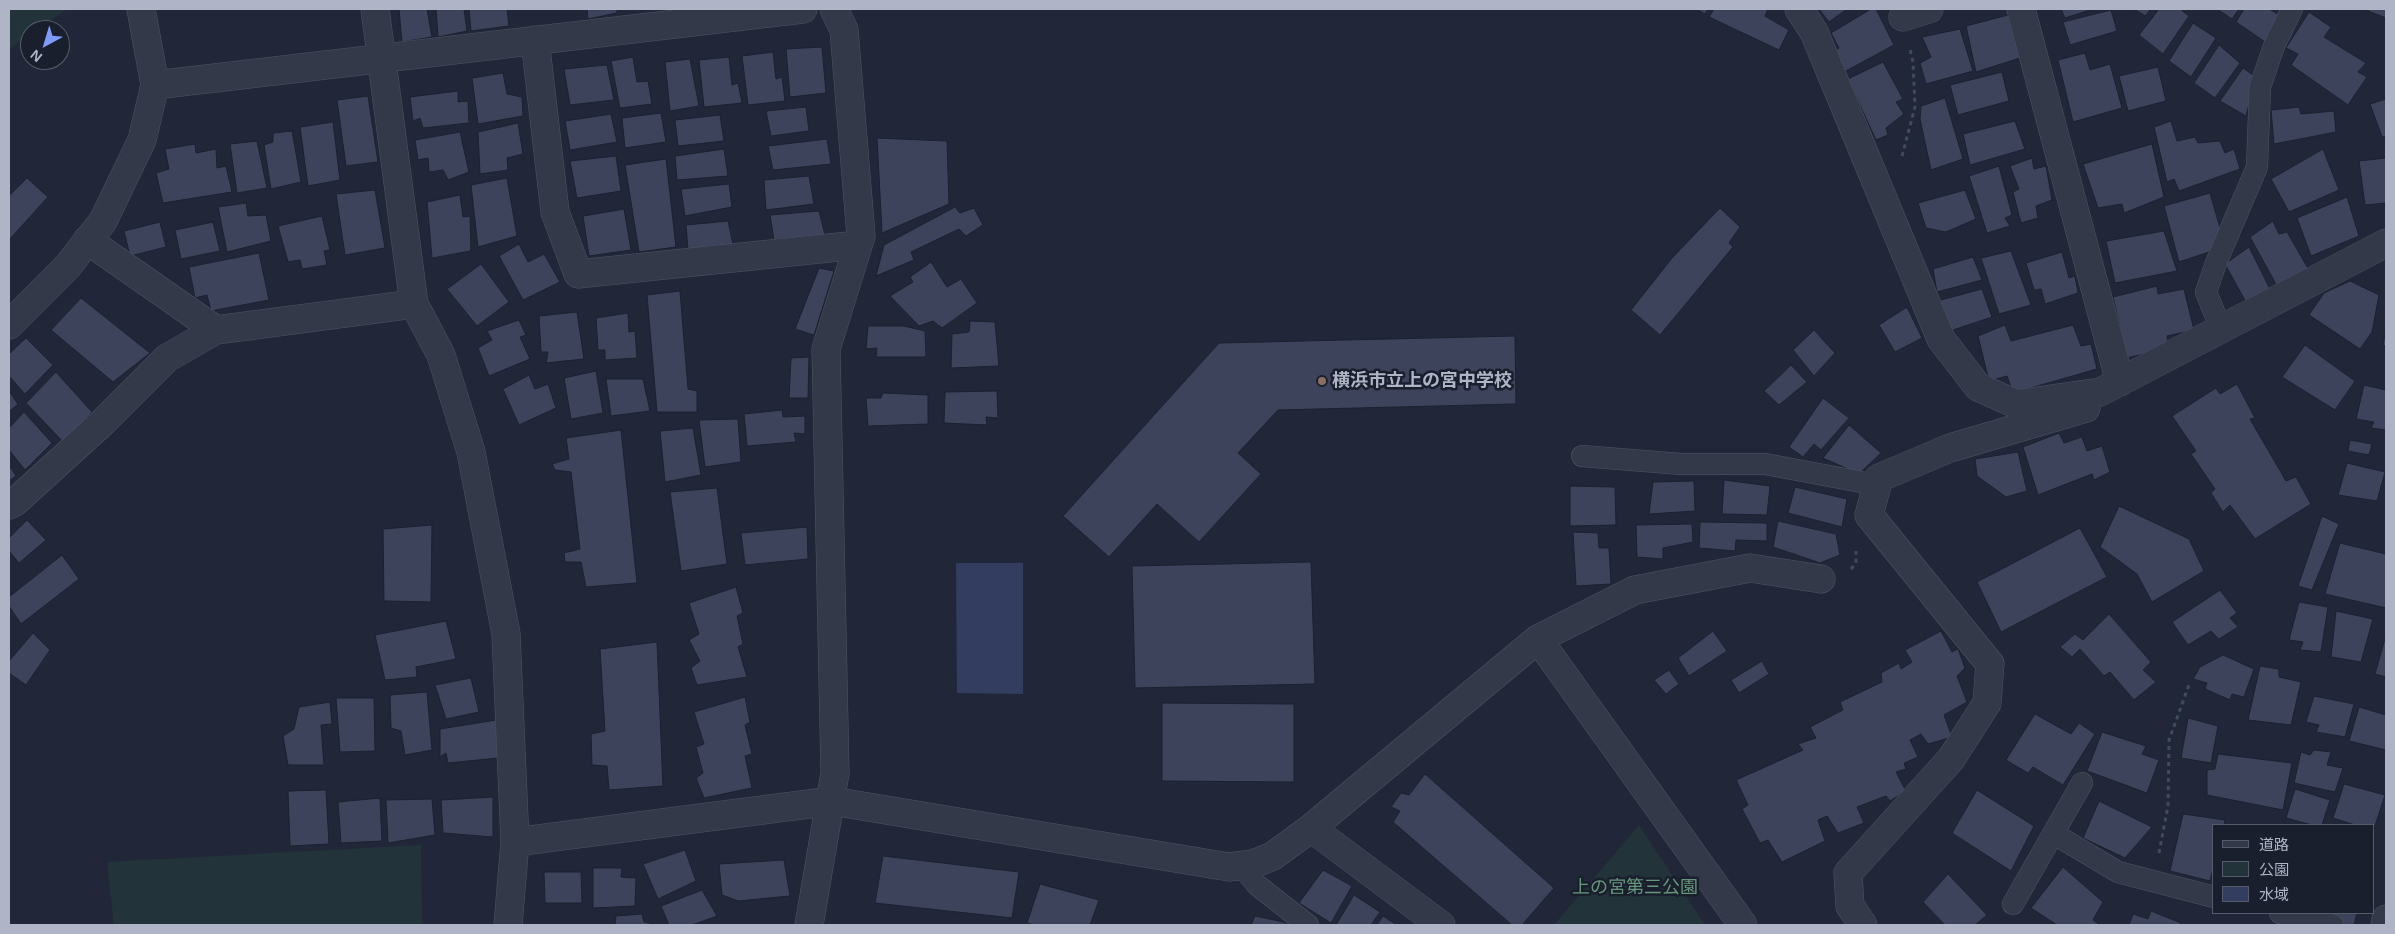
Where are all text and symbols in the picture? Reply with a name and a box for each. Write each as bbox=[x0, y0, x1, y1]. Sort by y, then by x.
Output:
north arrow bbox=[20, 20, 70, 70]
text: N bbox=[27, 46, 45, 65]
place label: 横浜市立上の宮中学校 bbox=[1332, 370, 1512, 392]
marker: 横浜市立上の宮中学校 bbox=[1316, 375, 1328, 387]
legend bbox=[2212, 824, 2375, 914]
text: 道路 bbox=[2259, 836, 2289, 853]
text: 公園 bbox=[2259, 861, 2289, 878]
park label: 上の宮第三公園 bbox=[1572, 877, 1698, 899]
text: 水域 bbox=[2259, 886, 2289, 903]

